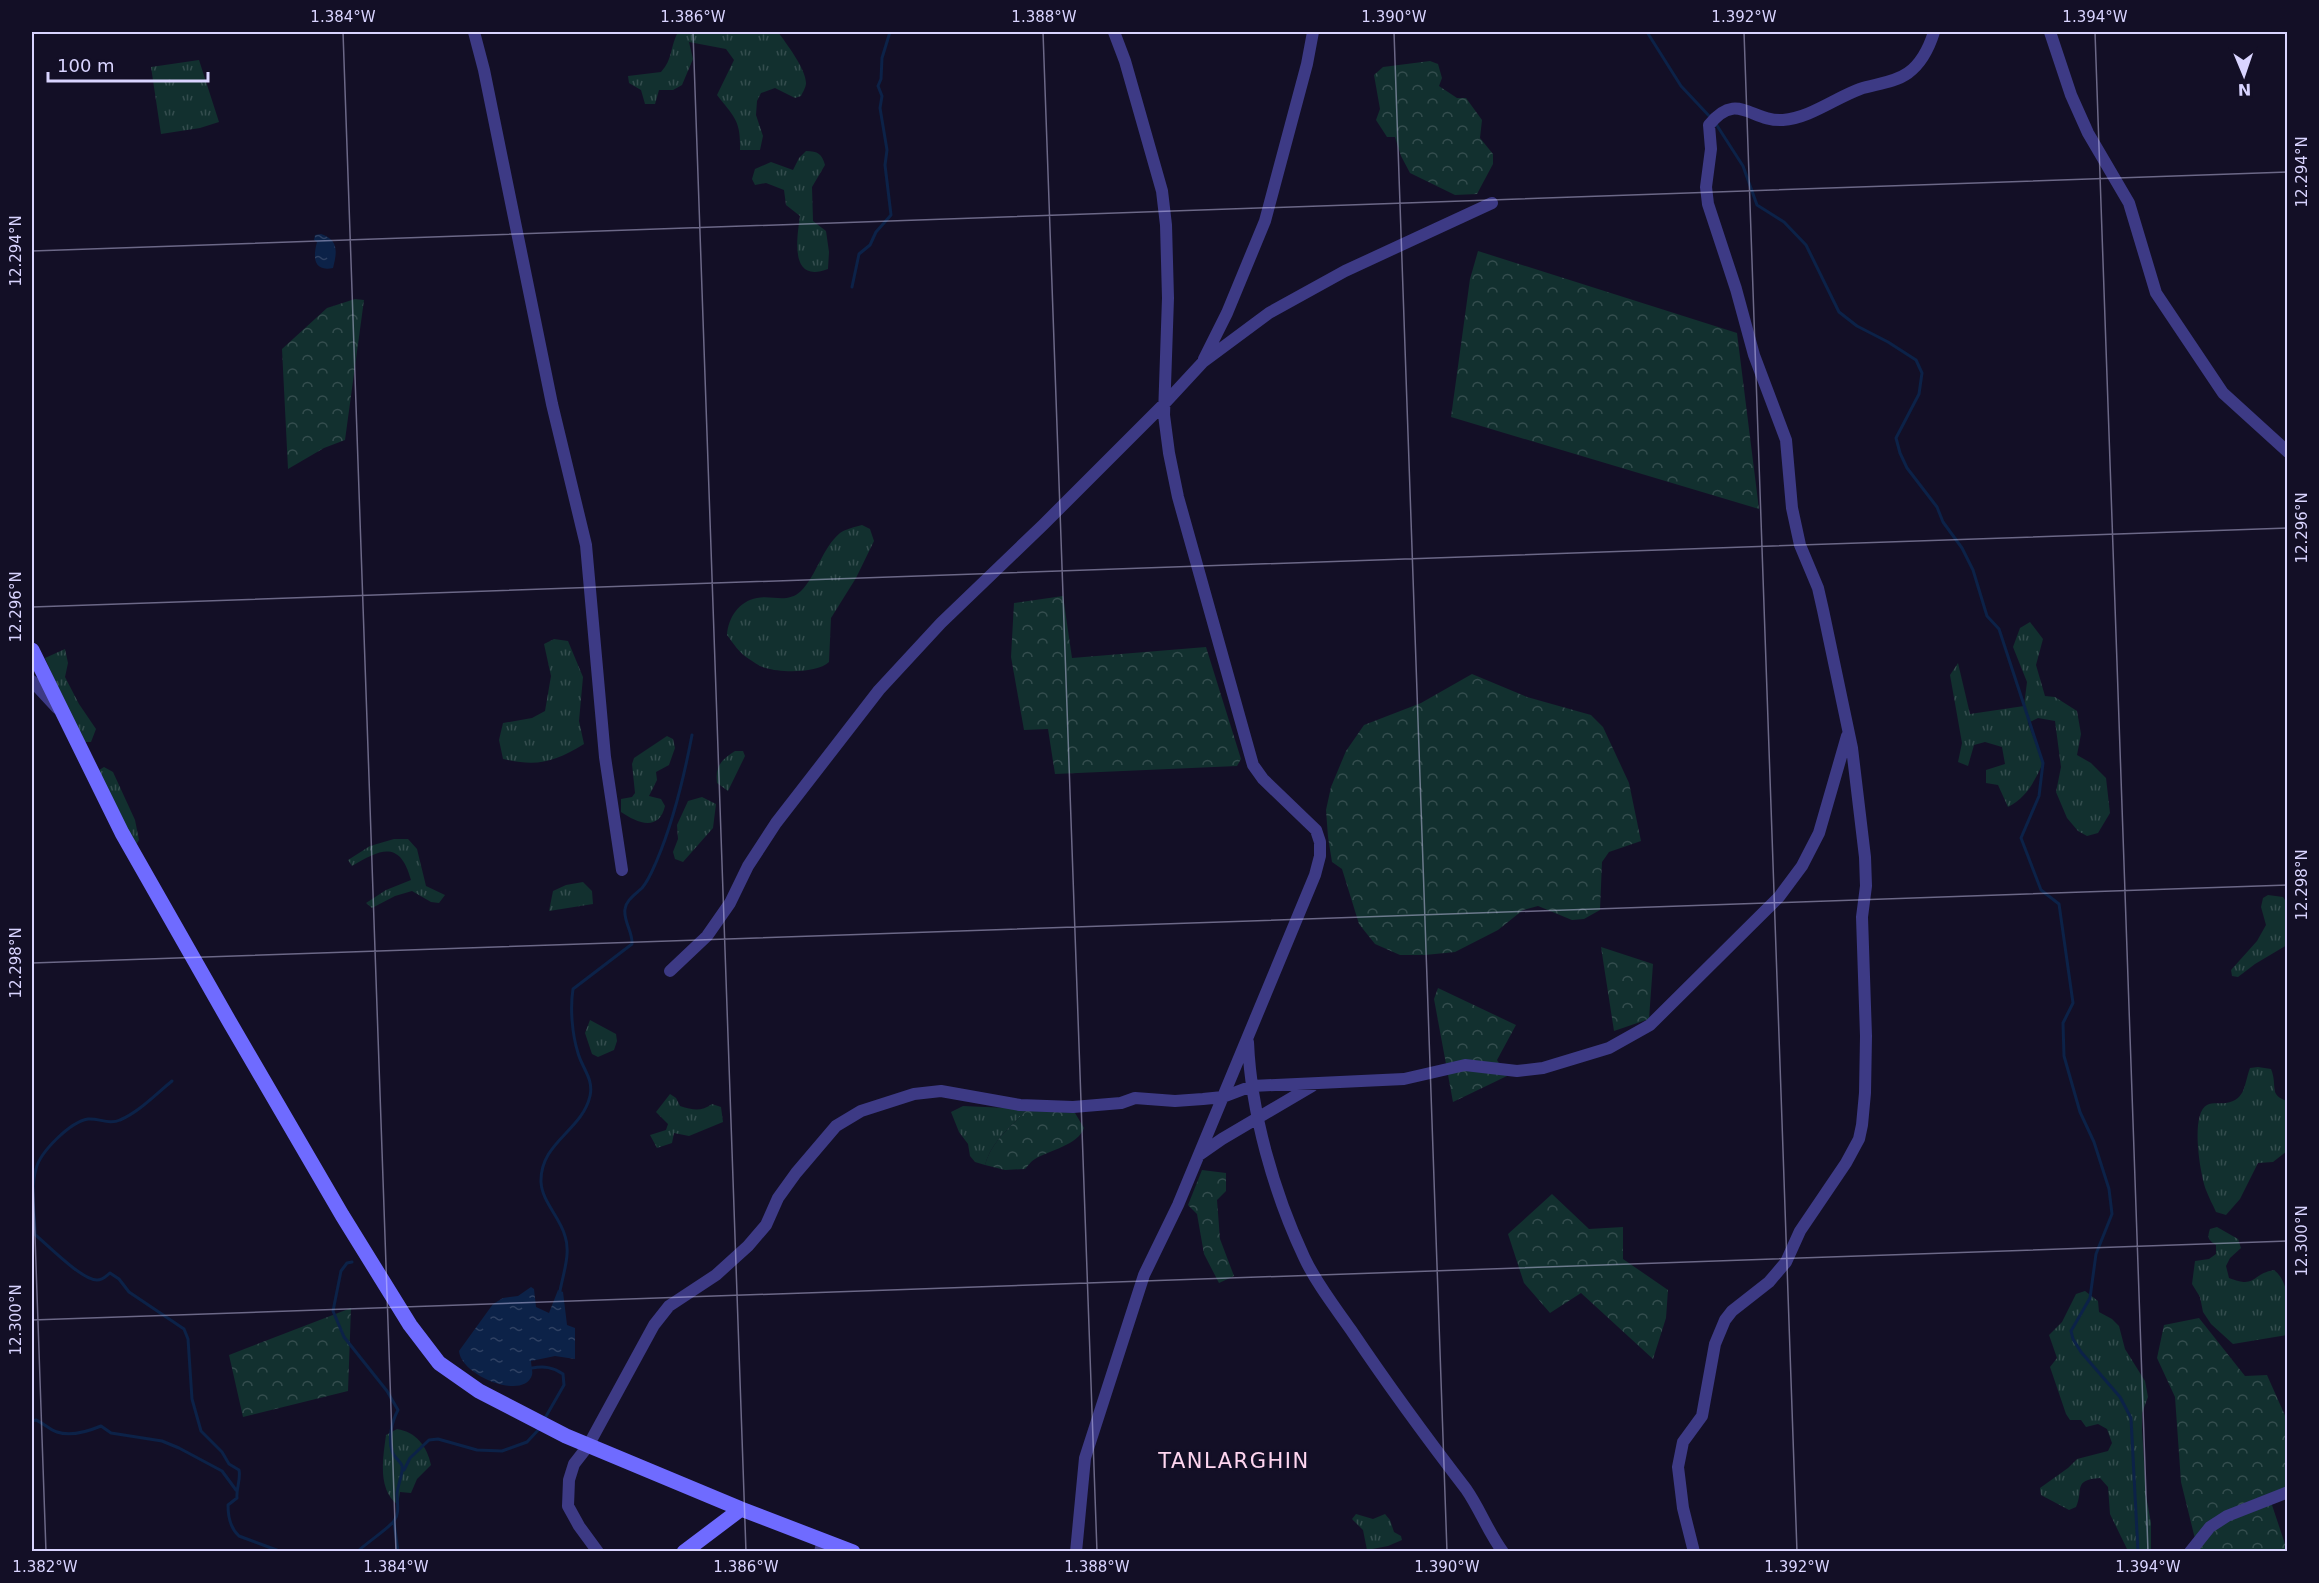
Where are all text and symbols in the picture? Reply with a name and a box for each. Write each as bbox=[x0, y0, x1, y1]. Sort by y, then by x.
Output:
text: 1.384°W bbox=[310, 8, 376, 26]
text: 1.386°W bbox=[660, 8, 726, 26]
text: 1.388°W bbox=[1011, 8, 1077, 26]
text: 1.390°W bbox=[1361, 8, 1427, 26]
text: 1.392°W bbox=[1711, 8, 1777, 26]
text: 1.394°W bbox=[2062, 8, 2128, 26]
scale bar bbox=[48, 45, 208, 83]
north arrow bbox=[2214, 45, 2274, 105]
text: 100 m bbox=[57, 55, 115, 76]
text: N bbox=[2237, 80, 2252, 99]
text: 12.294°N bbox=[2293, 136, 2311, 208]
text: 12.294°N bbox=[7, 215, 25, 287]
text: 12.296°N bbox=[2293, 492, 2311, 564]
text: 12.296°N bbox=[7, 571, 25, 643]
text: 12.298°N bbox=[2293, 849, 2311, 921]
text: 12.298°N bbox=[7, 927, 25, 999]
text: 12.300°N bbox=[2293, 1205, 2311, 1277]
text: 12.300°N bbox=[7, 1284, 25, 1356]
district label: TANLARGHIN bbox=[1157, 1449, 1310, 1473]
text: 1.382°W bbox=[12, 1558, 78, 1576]
text: 1.384°W bbox=[363, 1558, 429, 1576]
text: 1.386°W bbox=[713, 1558, 779, 1576]
text: 1.388°W bbox=[1064, 1558, 1130, 1576]
text: 1.390°W bbox=[1414, 1558, 1480, 1576]
text: 1.392°W bbox=[1764, 1558, 1830, 1576]
text: 1.394°W bbox=[2115, 1558, 2181, 1576]

